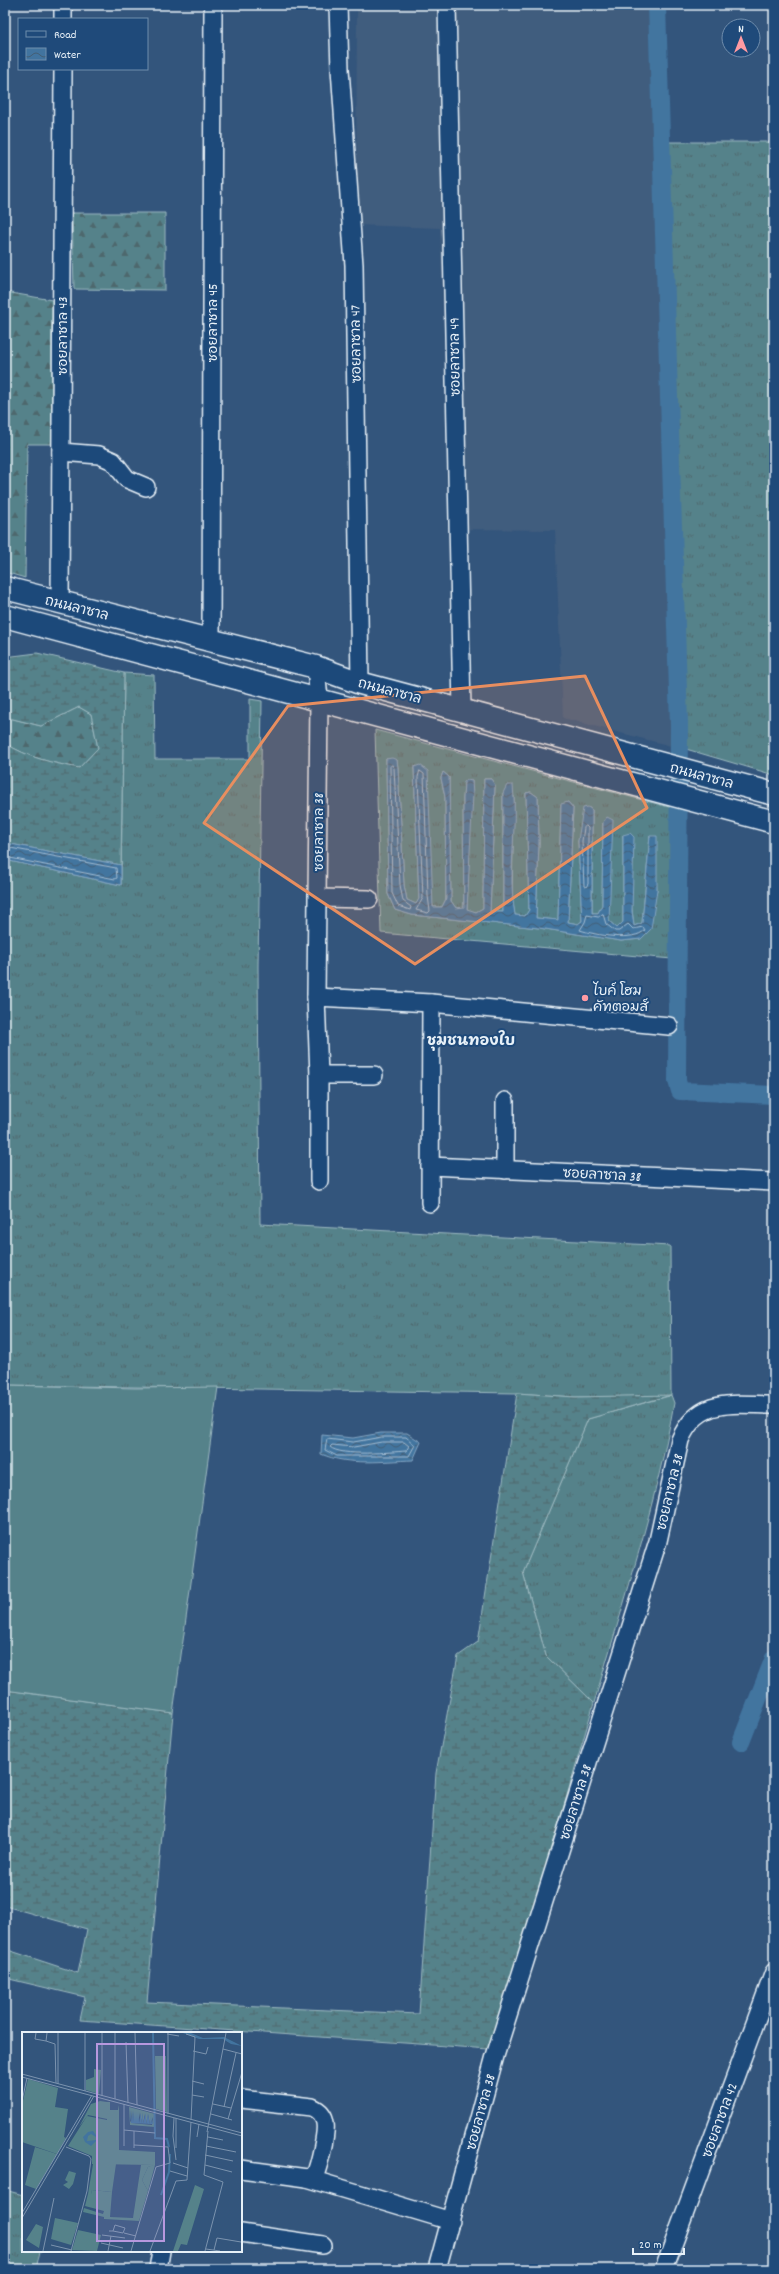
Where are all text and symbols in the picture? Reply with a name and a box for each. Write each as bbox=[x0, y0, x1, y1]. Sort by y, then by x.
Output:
legend bbox=[18, 18, 148, 70]
north arrow bbox=[721, 18, 761, 58]
text: N bbox=[738, 22, 744, 38]
text: Road bbox=[54, 27, 76, 44]
text: Water bbox=[54, 47, 81, 64]
street label: ซอยลาซาล 45 bbox=[204, 283, 224, 363]
street label: ซอยลาซาล 43 bbox=[54, 297, 74, 375]
street label: ซอยลาซาล 47 bbox=[346, 305, 368, 383]
street label: ซอยลาซาล 49 bbox=[445, 317, 467, 397]
street label: ถนนลาซาล bbox=[42, 591, 111, 627]
street label: ถนนลาซาล bbox=[355, 674, 424, 710]
street label: ถนนลาซาล bbox=[667, 759, 736, 795]
street label: ซอยลาซาล 38 bbox=[310, 792, 330, 871]
place label: ไบค์ โฮม คัทตอมส์ bbox=[592, 981, 650, 1018]
marker: ไบค์ โฮม คัทตอมส์ bbox=[580, 993, 590, 1003]
district label: ชุมชนทองใบ bbox=[427, 1030, 515, 1053]
street label: ซอยลาซาล 38 bbox=[562, 1164, 642, 1188]
street label: ซอยลาซาล 38 bbox=[652, 1451, 690, 1533]
street label: ซอยลาซาล 38 bbox=[556, 1762, 598, 1843]
inset map bbox=[22, 2032, 242, 2252]
street label: ซอยลาซาล 38 bbox=[462, 2072, 502, 2153]
street label: ซอยลาซาล 42 bbox=[698, 2080, 744, 2161]
scale bar bbox=[633, 2230, 684, 2256]
text: 20 m bbox=[639, 2237, 662, 2254]

